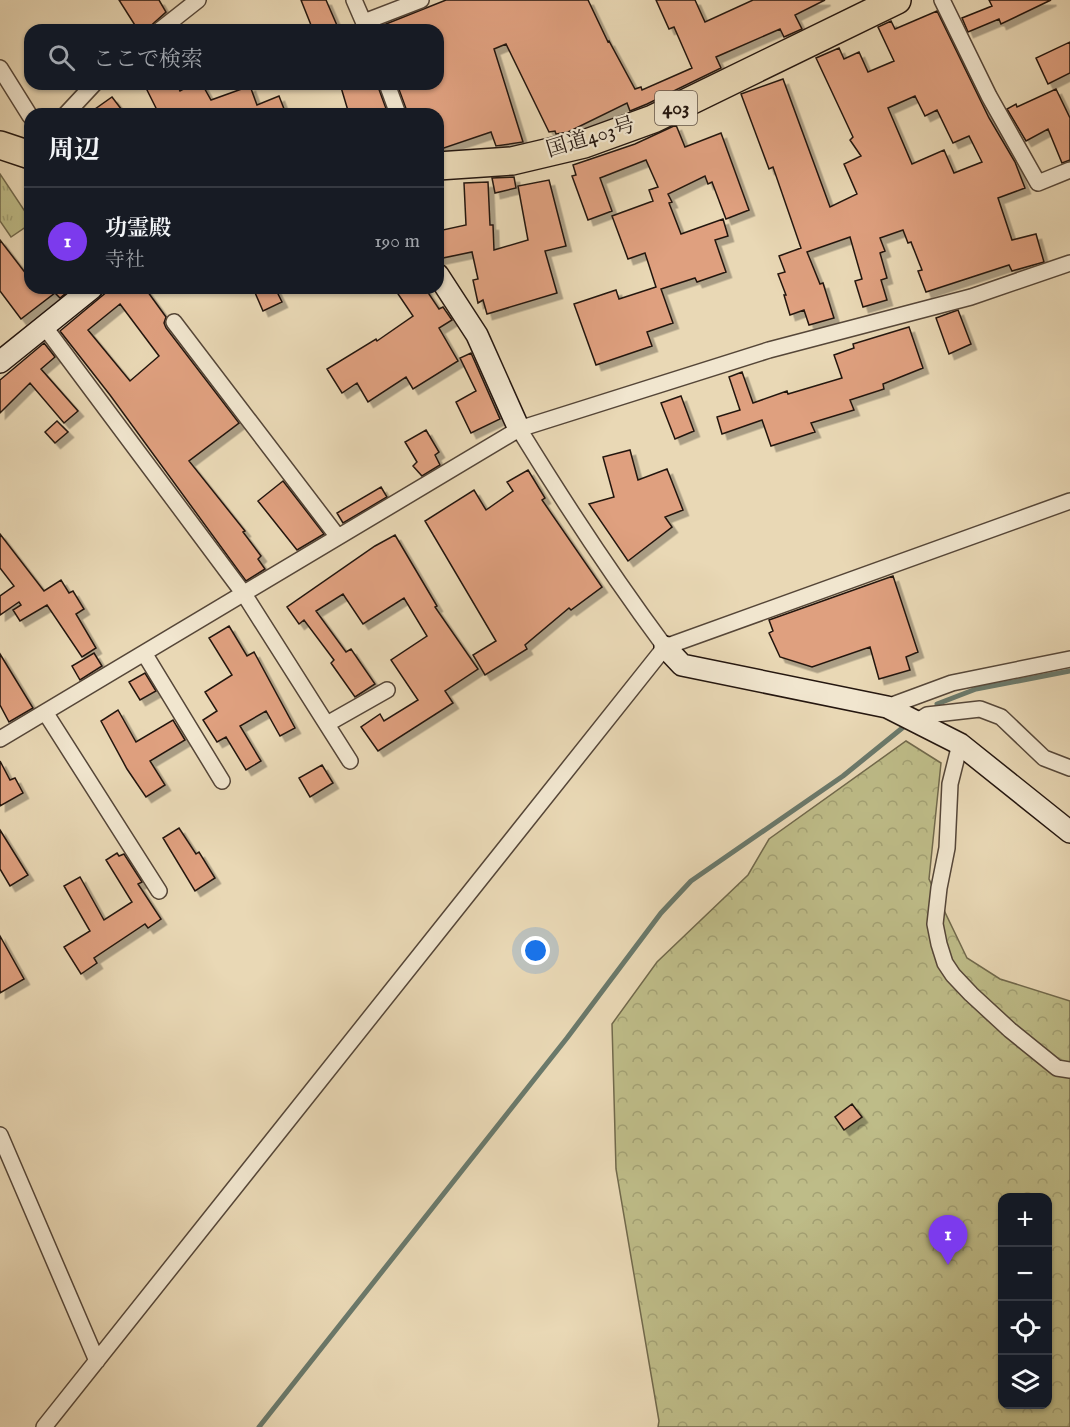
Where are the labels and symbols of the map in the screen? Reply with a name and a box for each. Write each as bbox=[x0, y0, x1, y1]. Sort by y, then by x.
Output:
road number: 403 bbox=[655, 91, 697, 125]
street label: 国道403号 bbox=[543, 112, 639, 164]
your location bbox=[521, 936, 550, 965]
pin: 1 bbox=[928, 1216, 968, 1265]

